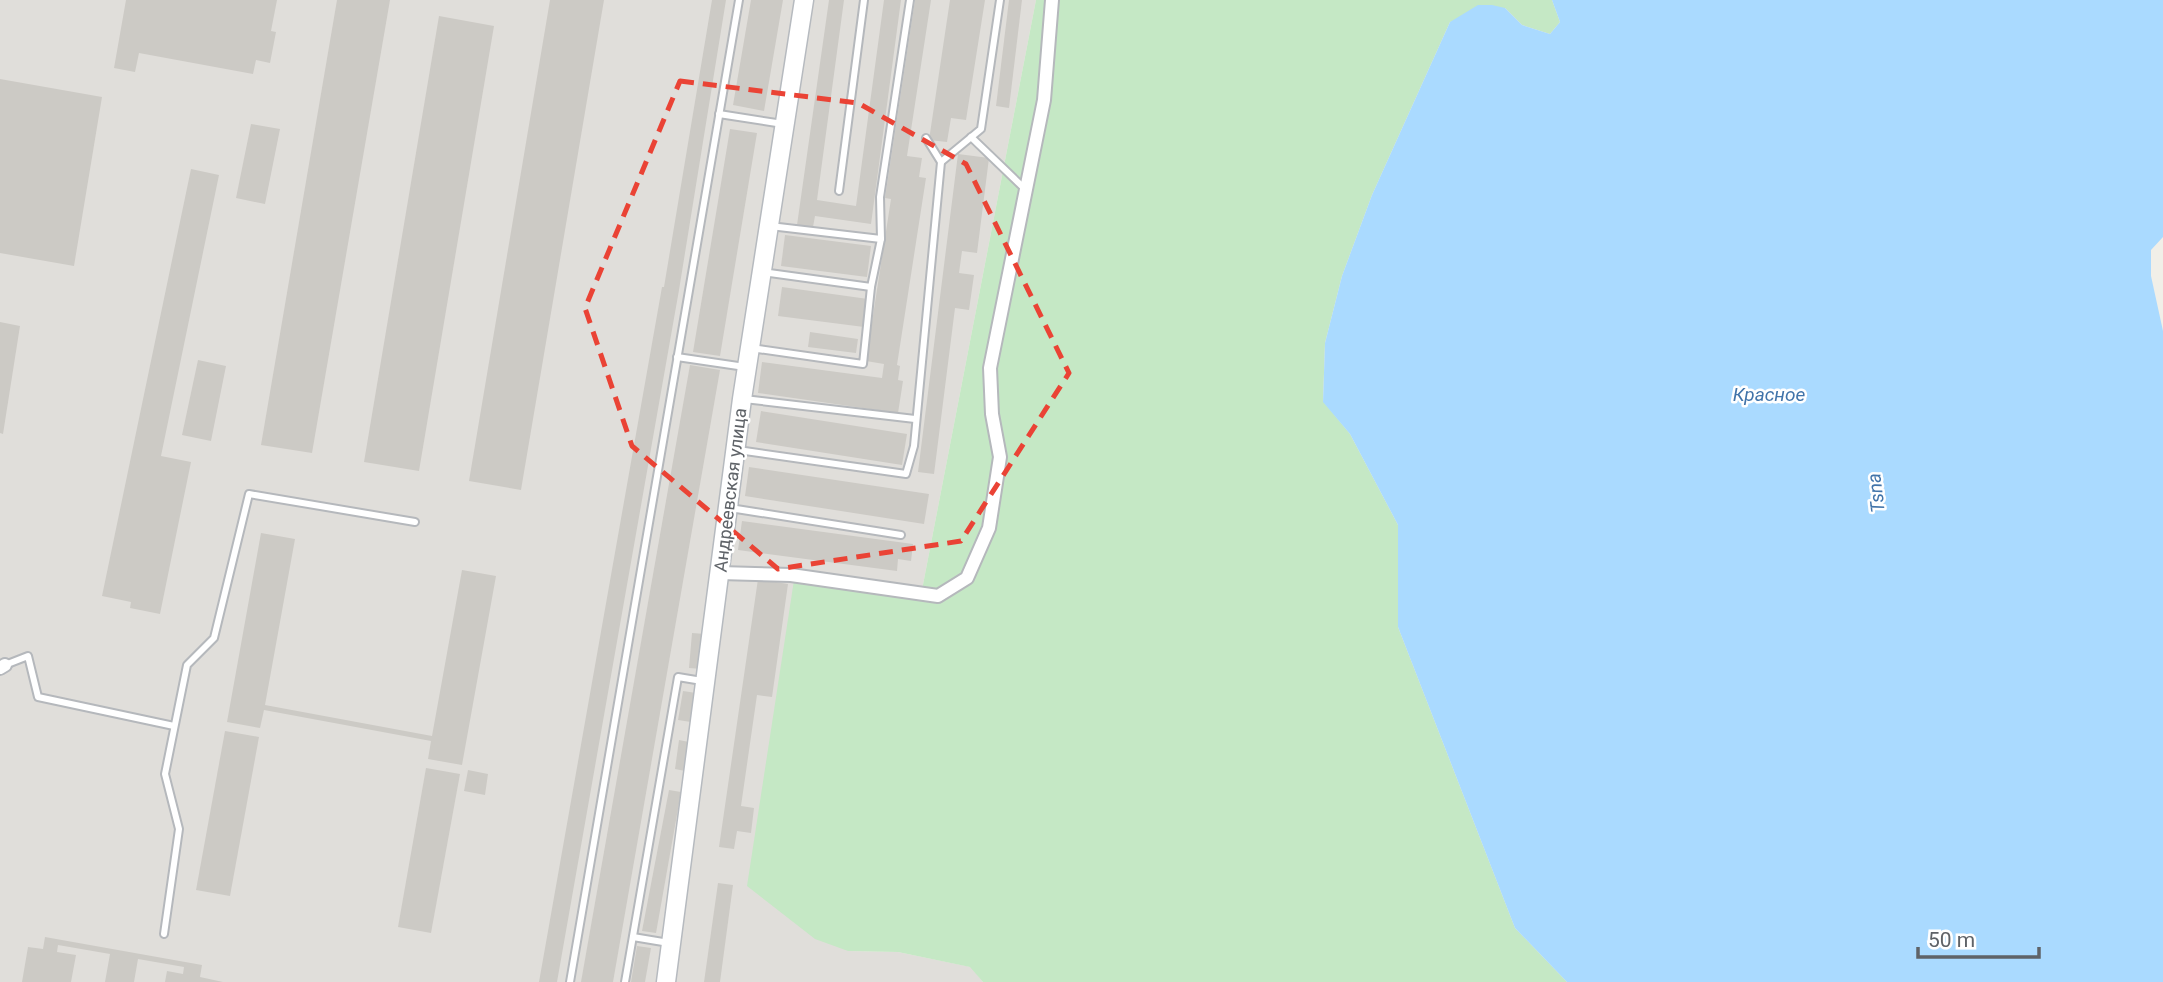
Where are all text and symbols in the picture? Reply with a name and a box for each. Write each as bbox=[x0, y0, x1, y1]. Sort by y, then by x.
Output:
water label: Красное bbox=[1733, 383, 1806, 406]
street label: Андреевская улица bbox=[710, 407, 750, 573]
water label: Tsna bbox=[1862, 472, 1890, 514]
scale bar bbox=[1918, 916, 2039, 960]
text: 50 m bbox=[1928, 928, 1975, 952]

